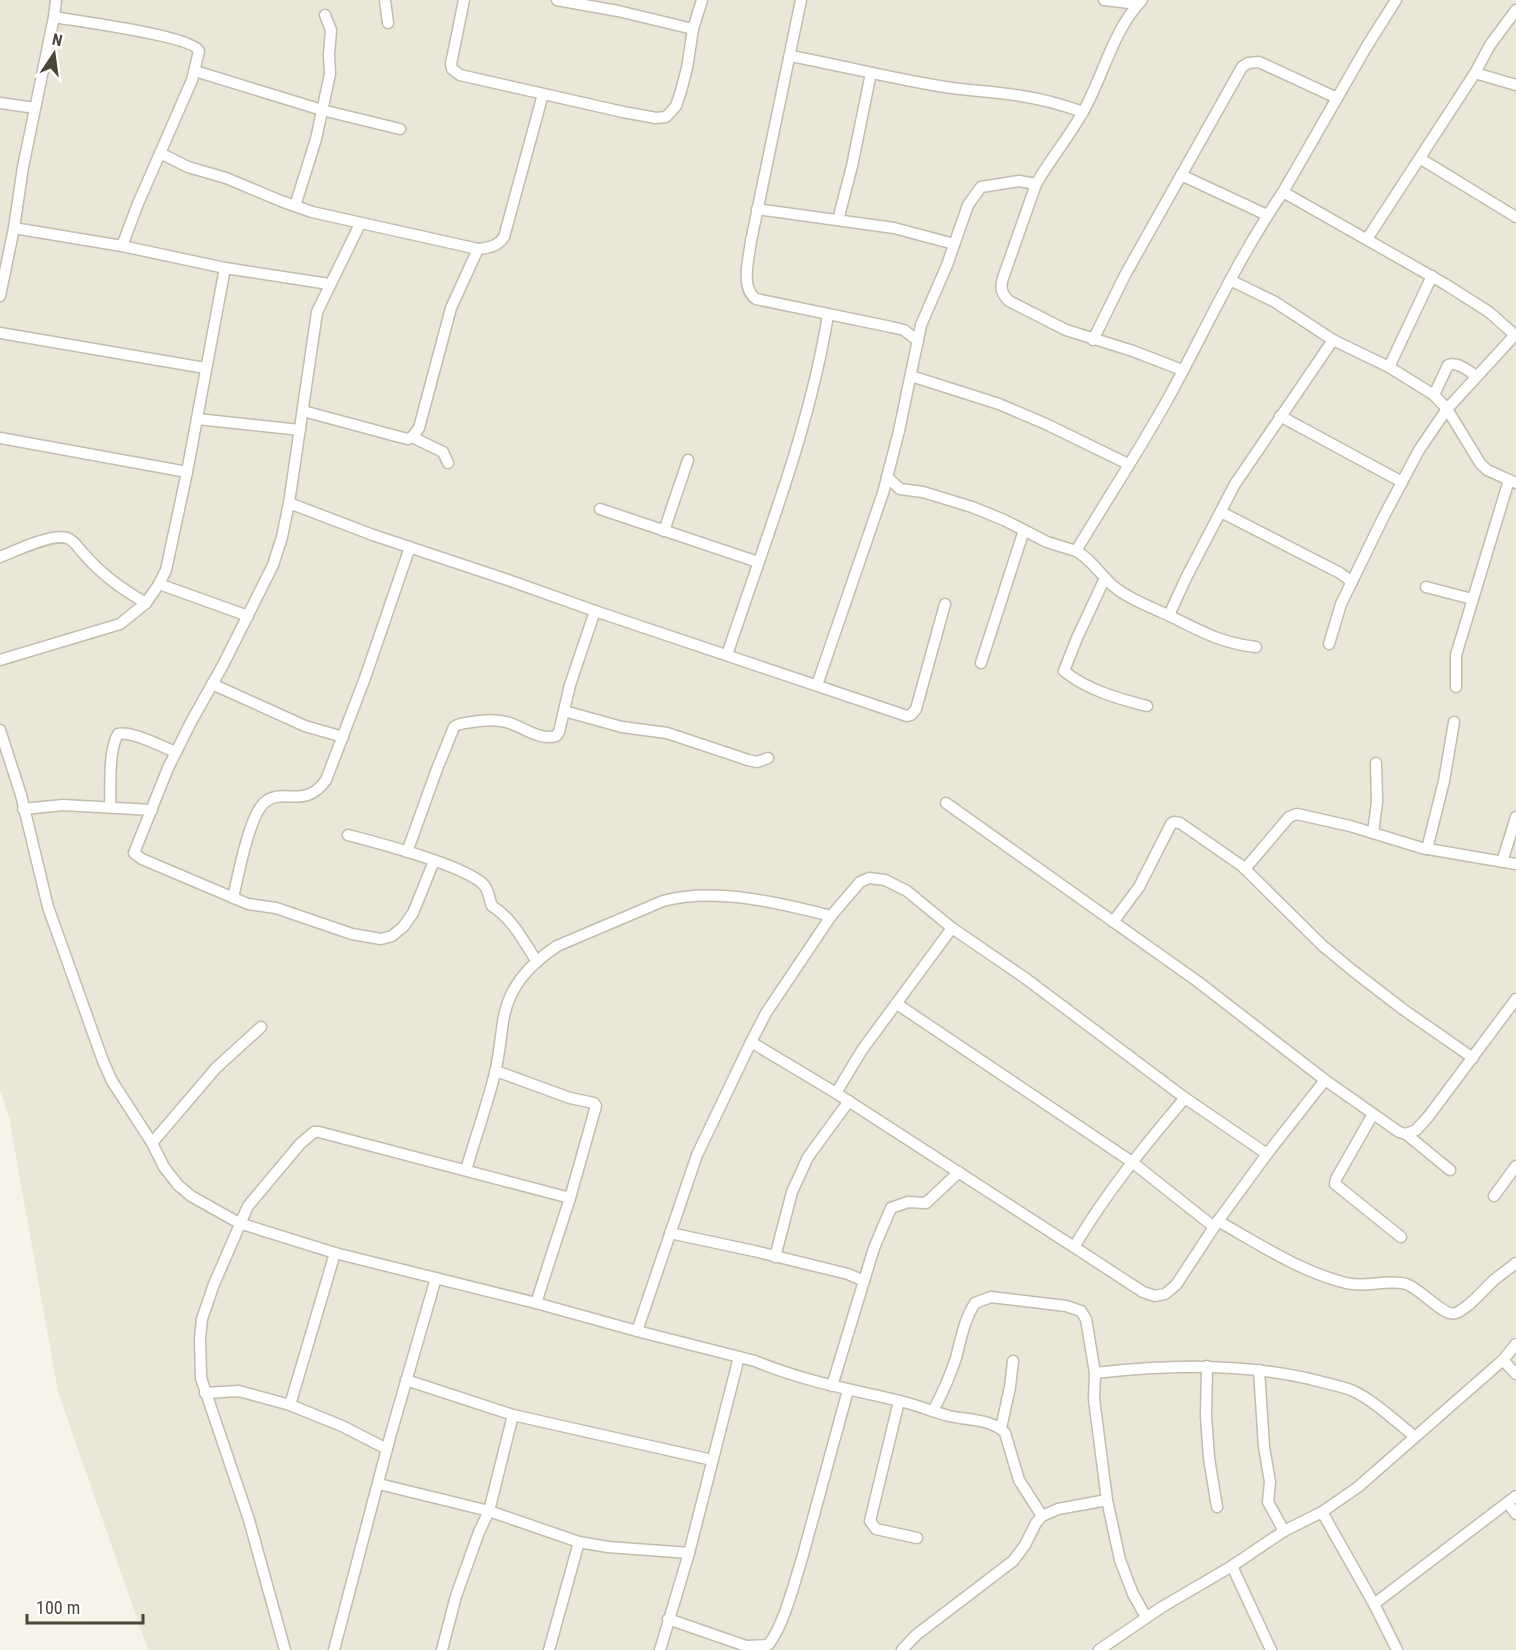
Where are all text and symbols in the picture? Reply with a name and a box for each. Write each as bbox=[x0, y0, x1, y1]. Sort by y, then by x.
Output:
north arrow bbox=[24, 24, 84, 84]
text: N bbox=[50, 30, 64, 50]
scale bar bbox=[27, 1587, 142, 1625]
text: 100 m bbox=[36, 1597, 80, 1618]

